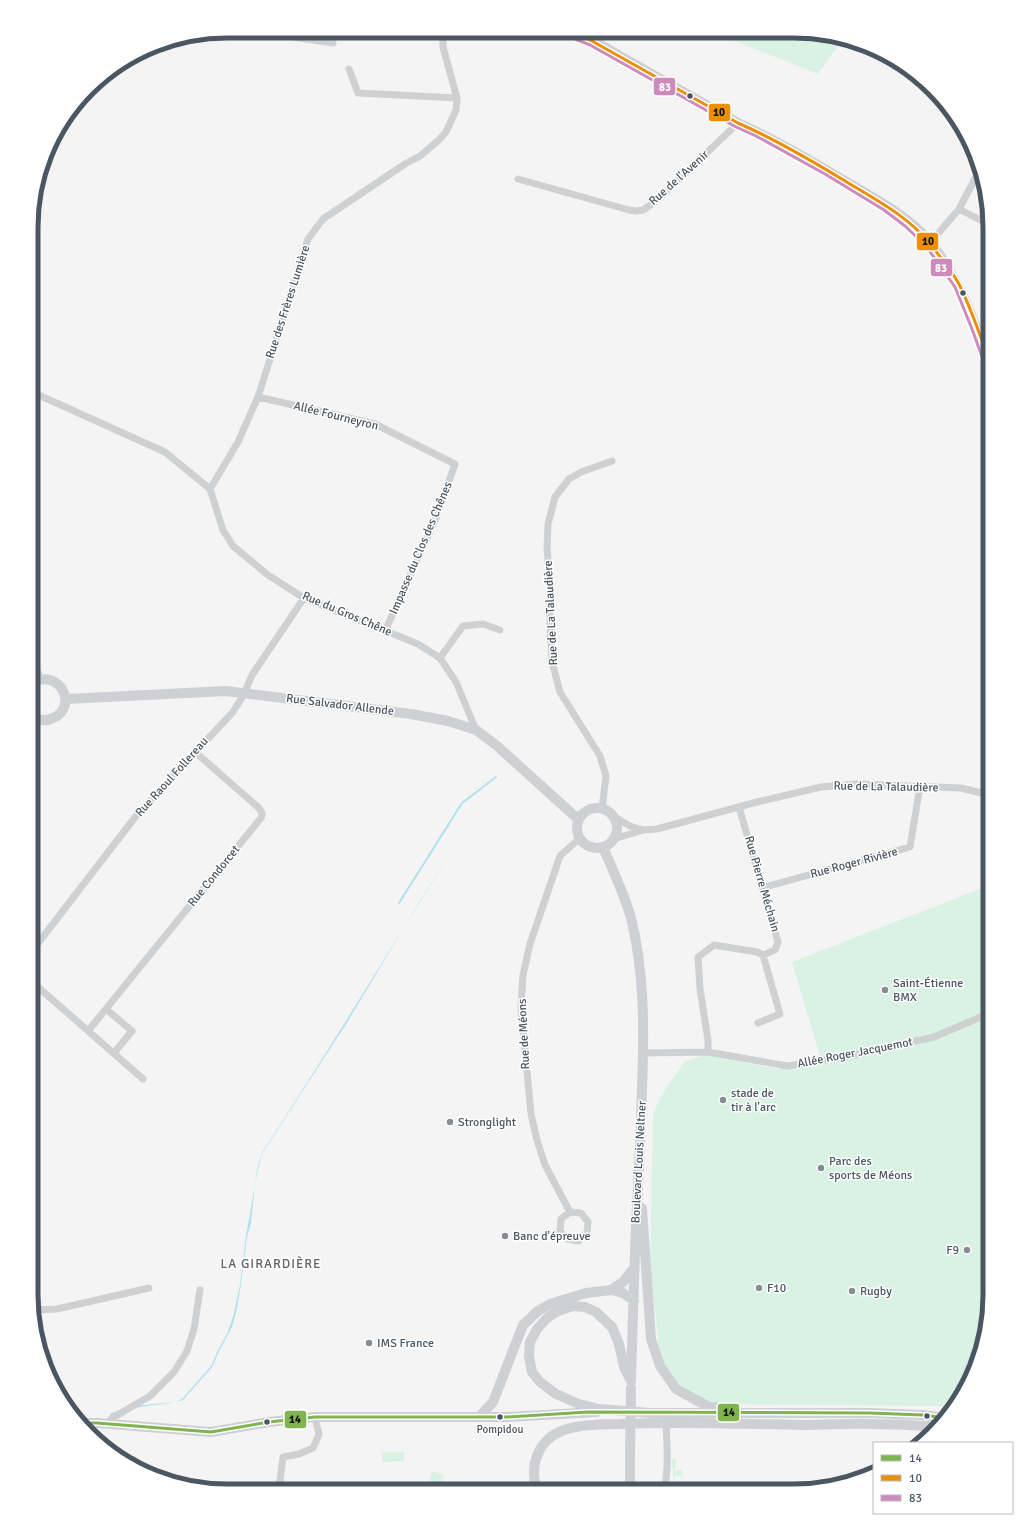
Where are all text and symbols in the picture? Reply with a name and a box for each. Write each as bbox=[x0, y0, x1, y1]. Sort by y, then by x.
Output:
line badge: 83 bbox=[653, 77, 676, 96]
text: 83 bbox=[659, 81, 671, 94]
unlabelled marker bbox=[685, 91, 695, 101]
line badge: 10 bbox=[708, 103, 731, 122]
text: 10 bbox=[713, 106, 725, 119]
street label: Rue de l'Avenir bbox=[646, 147, 712, 209]
line badge: 10 bbox=[916, 232, 939, 251]
text: 10 bbox=[922, 235, 934, 248]
street label: Rue des Frères Lumière bbox=[263, 243, 313, 361]
line badge: 83 bbox=[930, 258, 953, 277]
text: 83 bbox=[935, 262, 947, 275]
unlabelled marker bbox=[958, 288, 968, 298]
street label: Allée Fourneyron bbox=[292, 398, 380, 434]
street label: Impasse du Clos des Chênes bbox=[386, 479, 456, 617]
street label: Rue de La Talaudière bbox=[541, 560, 561, 666]
street label: Rue du Gros Chêne bbox=[300, 588, 394, 640]
street label: Rue Salvador Allende bbox=[285, 691, 395, 719]
street label: Rue Raoul Follereau bbox=[132, 734, 212, 820]
street label: Rue de La Talaudière bbox=[833, 779, 939, 795]
street label: Rue Pierre Méchain bbox=[741, 834, 783, 934]
street label: Rue Condorcet bbox=[185, 842, 243, 910]
street label: Rue Roger Rivière bbox=[809, 844, 899, 882]
place label: Saint-Étienne BMX bbox=[893, 976, 963, 1005]
marker: Saint-Étienne BMX bbox=[880, 985, 890, 995]
street label: Rue de Méons bbox=[515, 998, 533, 1070]
street label: Allée Roger Jacquemot bbox=[796, 1034, 914, 1072]
place label: stade de tir à l'arc bbox=[731, 1086, 776, 1115]
marker: stade de tir à l'arc bbox=[718, 1095, 728, 1105]
street label: Boulevard Louis Neltner bbox=[628, 1100, 650, 1224]
place label: Stronglight bbox=[458, 1115, 516, 1130]
marker: Stronglight bbox=[445, 1117, 455, 1127]
place label: Parc des sports de Méons bbox=[829, 1154, 912, 1183]
marker: Parc des sports de Méons bbox=[816, 1163, 826, 1173]
place label: Banc d'épreuve bbox=[513, 1229, 590, 1244]
marker: Banc d'épreuve bbox=[500, 1231, 510, 1241]
place label: F9 bbox=[946, 1243, 959, 1258]
marker: F9 bbox=[962, 1245, 972, 1255]
district label: LA GIRARDIÈRE bbox=[221, 1255, 321, 1272]
place label: F10 bbox=[767, 1281, 786, 1296]
marker: F10 bbox=[754, 1283, 764, 1293]
place label: Rugby bbox=[860, 1284, 892, 1299]
marker: Rugby bbox=[847, 1286, 857, 1296]
place label: IMS France bbox=[377, 1336, 434, 1351]
marker: IMS France bbox=[364, 1338, 374, 1348]
line badge: 14 bbox=[717, 1403, 740, 1422]
text: 14 bbox=[723, 1406, 735, 1419]
line badge: 14 bbox=[284, 1410, 307, 1429]
unlabelled marker bbox=[922, 1411, 932, 1421]
marker: Pompidou bbox=[495, 1412, 505, 1422]
text: 14 bbox=[289, 1413, 301, 1426]
unlabelled marker bbox=[262, 1417, 272, 1427]
place label: Pompidou bbox=[477, 1423, 523, 1436]
legend bbox=[873, 1442, 1013, 1514]
text: 14 bbox=[909, 1451, 922, 1466]
text: 10 bbox=[909, 1471, 922, 1486]
text: 83 bbox=[909, 1491, 922, 1506]

